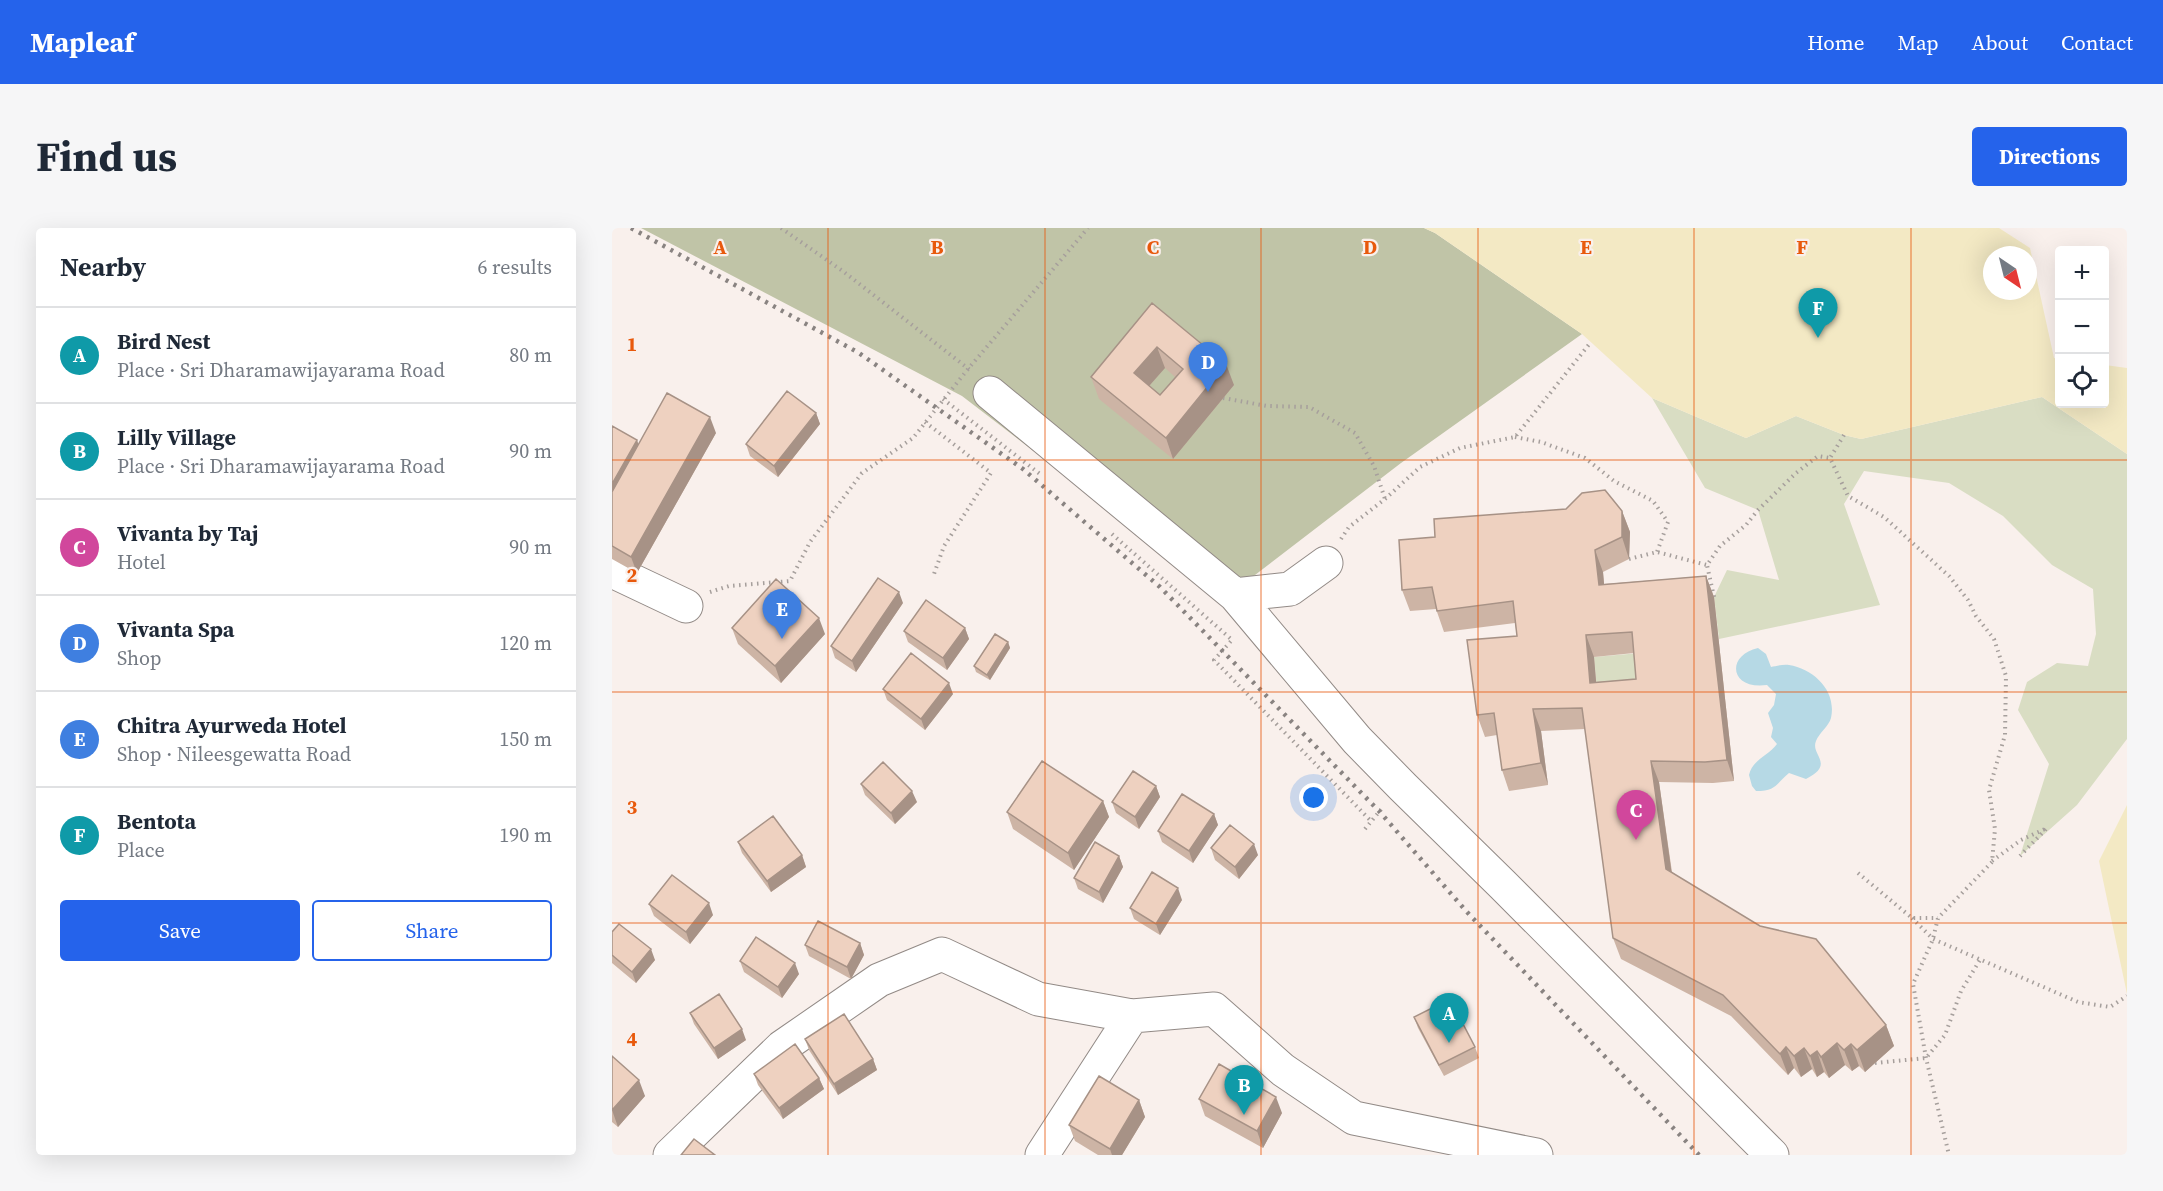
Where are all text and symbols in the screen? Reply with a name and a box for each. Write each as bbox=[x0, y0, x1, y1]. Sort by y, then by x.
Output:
text: Mapleaf bbox=[30, 23, 134, 61]
text: Home bbox=[1807, 28, 1865, 57]
text: Map bbox=[1898, 28, 1939, 57]
text: About bbox=[1972, 28, 2028, 57]
text: Contact bbox=[2061, 28, 2133, 57]
text: Find us bbox=[36, 127, 177, 185]
button: Directions bbox=[1972, 127, 2127, 186]
text: A bbox=[713, 233, 727, 261]
text: B bbox=[930, 233, 944, 261]
text: C bbox=[1147, 233, 1159, 261]
text: D bbox=[1363, 233, 1377, 261]
text: E bbox=[1580, 233, 1592, 261]
text: F bbox=[1796, 233, 1808, 261]
north arrow bbox=[1983, 246, 2037, 300]
map controls bbox=[2055, 246, 2109, 408]
button: + bbox=[2055, 246, 2109, 300]
text: Nearby bbox=[60, 249, 146, 285]
text: 6 results bbox=[477, 253, 552, 281]
pin: F bbox=[1798, 288, 1838, 338]
button: − bbox=[2055, 300, 2109, 354]
text: Bird Nest bbox=[117, 326, 210, 356]
text: 1 bbox=[627, 330, 637, 358]
text: A bbox=[73, 341, 86, 369]
text: 80 m bbox=[509, 341, 552, 369]
pin: D bbox=[1188, 342, 1228, 392]
button: locate bbox=[2055, 354, 2109, 408]
text: Place · Sri Dharamawijayarama Road bbox=[117, 356, 445, 384]
text: Lilly Village bbox=[117, 422, 236, 452]
text: B bbox=[73, 437, 86, 465]
text: 90 m bbox=[509, 437, 552, 465]
text: Place · Sri Dharamawijayarama Road bbox=[117, 452, 445, 480]
text: Vivanta by Taj bbox=[117, 518, 258, 548]
text: C bbox=[73, 533, 86, 561]
text: 90 m bbox=[509, 533, 552, 561]
text: Hotel bbox=[117, 548, 166, 576]
text: 2 bbox=[627, 561, 638, 589]
pin: E bbox=[762, 590, 802, 639]
text: Vivanta Spa bbox=[117, 614, 235, 644]
text: D bbox=[72, 629, 87, 657]
text: 120 m bbox=[499, 629, 552, 657]
text: Shop bbox=[117, 644, 162, 672]
text: Chitra Ayurweda Hotel bbox=[117, 710, 347, 740]
text: E bbox=[74, 725, 85, 753]
text: 150 m bbox=[499, 725, 552, 753]
text: Shop · Nileesgewatta Road bbox=[117, 740, 351, 768]
your location bbox=[1299, 783, 1328, 812]
pin: C bbox=[1616, 790, 1656, 840]
text: 3 bbox=[627, 793, 638, 821]
text: Bentota bbox=[117, 806, 196, 836]
text: F bbox=[74, 821, 85, 849]
text: 190 m bbox=[499, 821, 552, 849]
text: Place bbox=[117, 836, 165, 864]
button: Save bbox=[60, 900, 300, 961]
button: Share bbox=[312, 900, 552, 961]
pin: A bbox=[1430, 994, 1468, 1043]
text: 4 bbox=[627, 1025, 638, 1053]
pin: B bbox=[1224, 1066, 1264, 1115]

